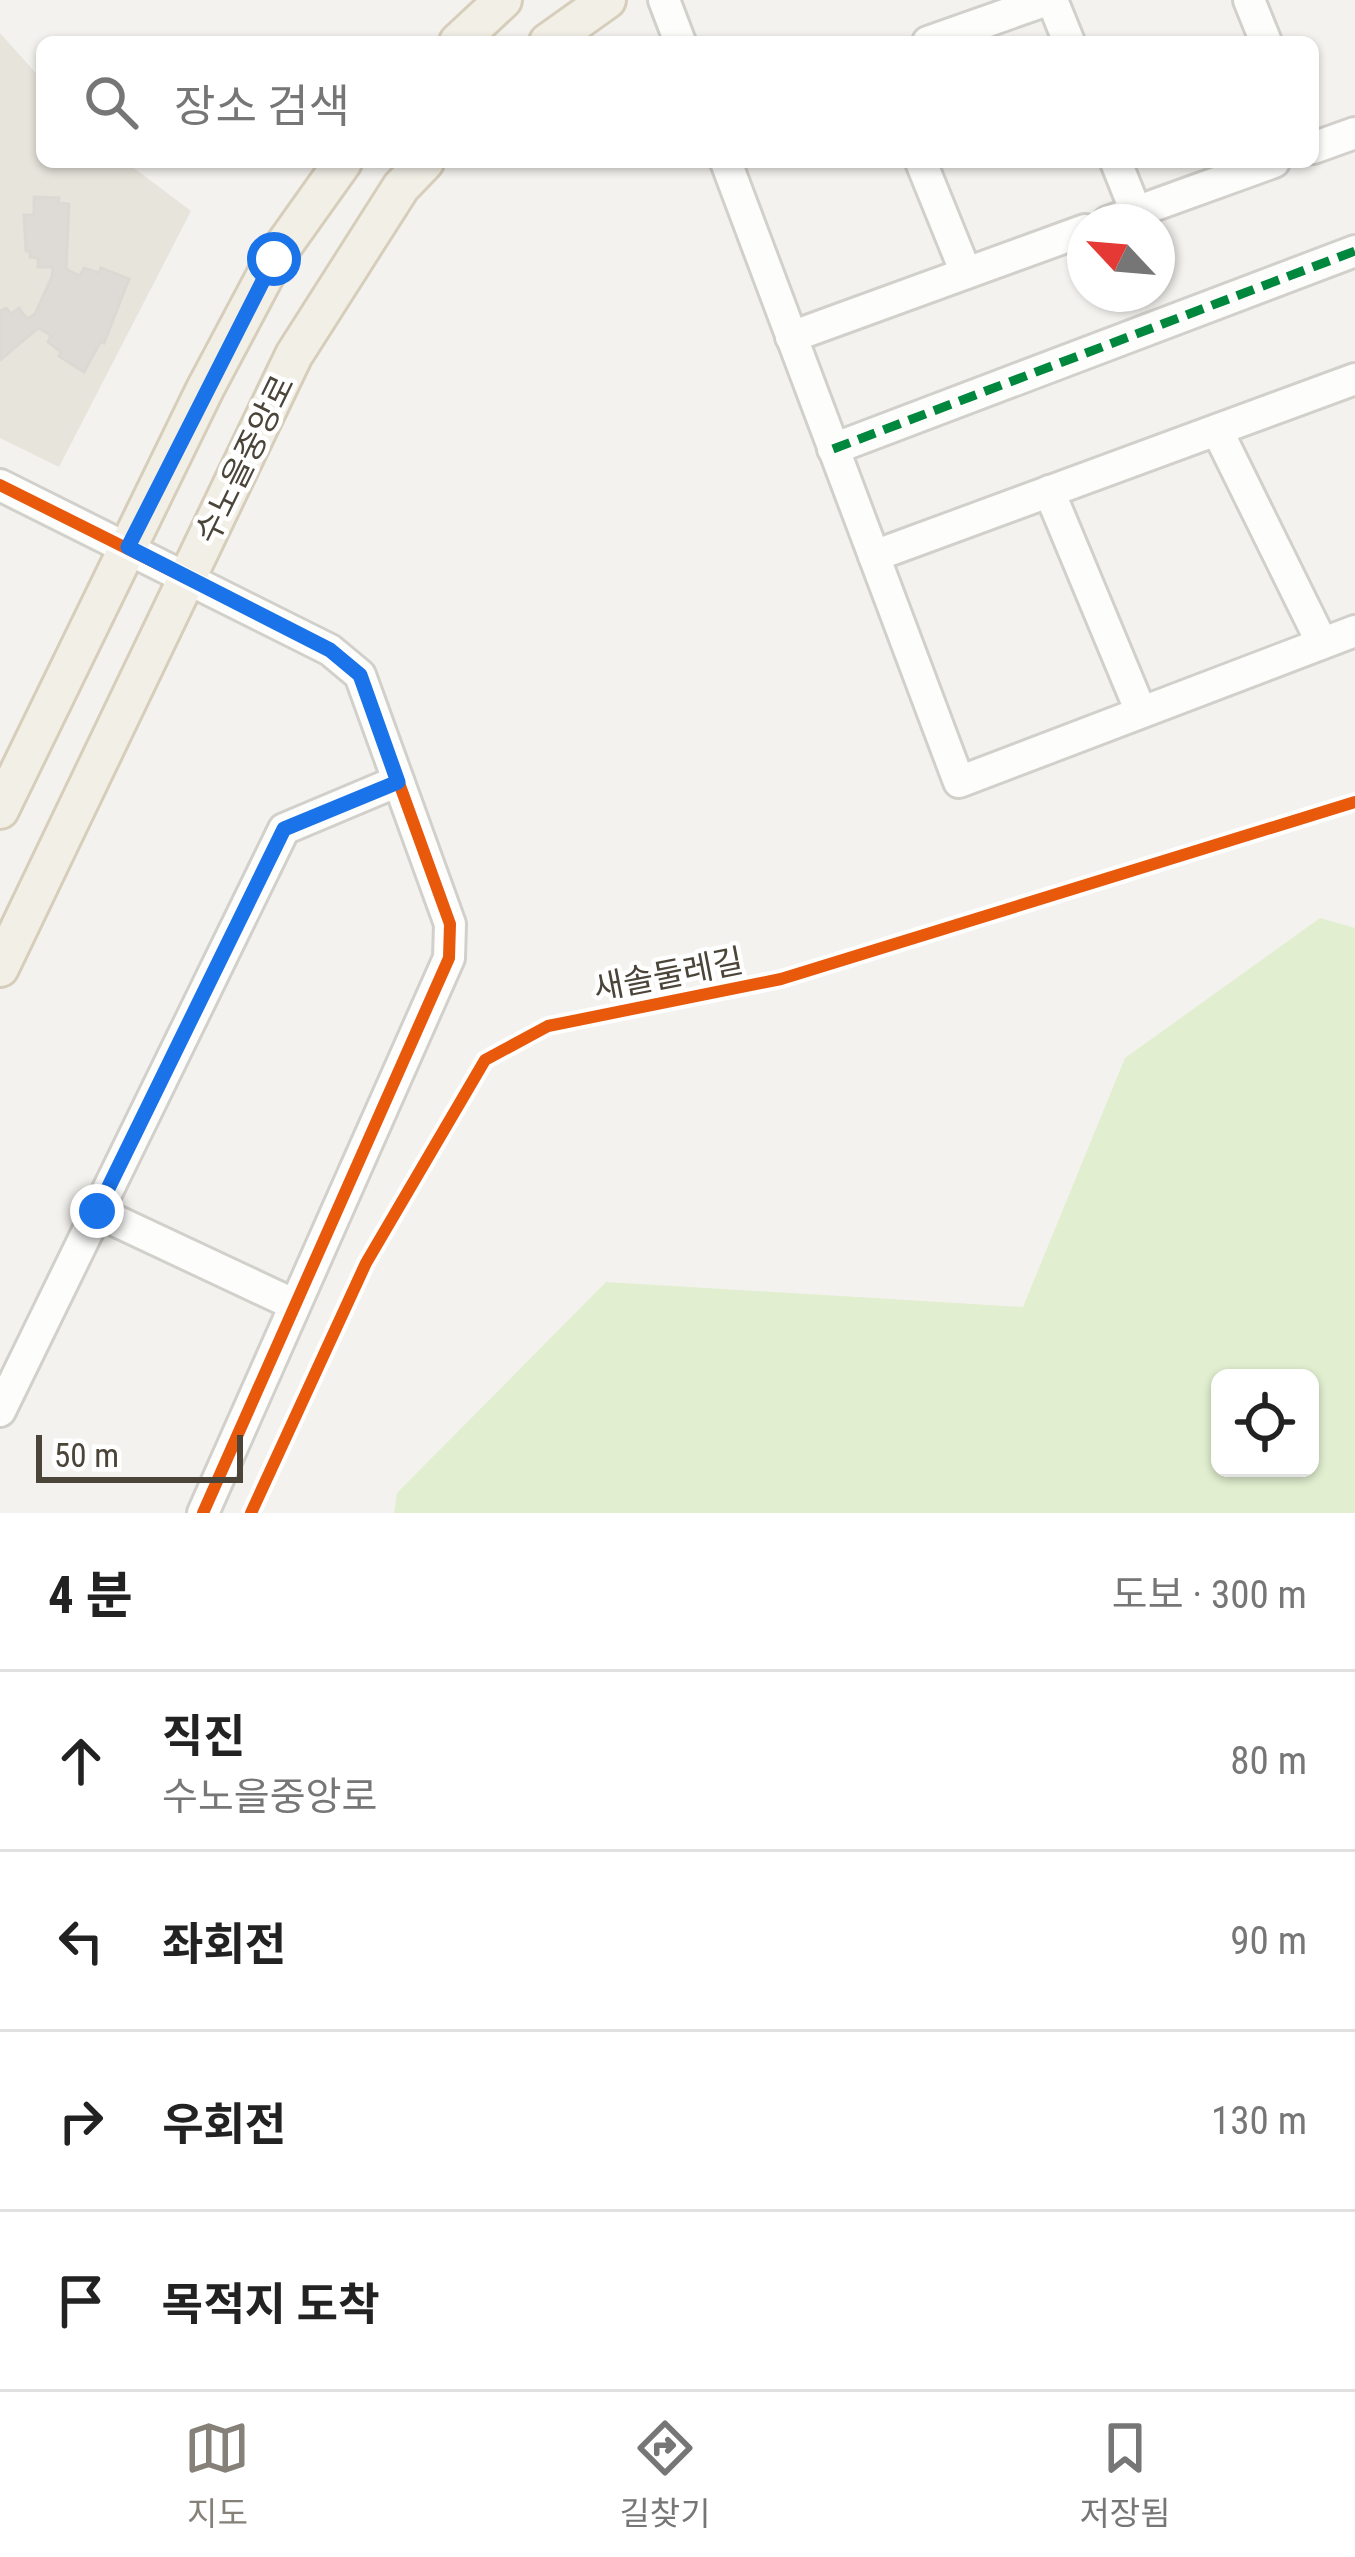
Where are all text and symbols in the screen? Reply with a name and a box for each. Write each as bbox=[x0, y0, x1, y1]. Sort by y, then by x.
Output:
search box bbox=[36, 36, 1319, 168]
icon: search bbox=[78, 69, 144, 135]
text: 장소 검색 bbox=[174, 80, 350, 133]
north arrow bbox=[1067, 204, 1175, 312]
route start bbox=[247, 232, 301, 286]
street label: 수노을중앙로 bbox=[187, 369, 302, 550]
street label: 새솔둘레길 bbox=[590, 941, 746, 1008]
route end bbox=[70, 1184, 124, 1238]
map controls bbox=[1211, 1369, 1319, 1477]
button: locate bbox=[1211, 1369, 1319, 1477]
scale bar bbox=[36, 1429, 243, 1482]
text: 50 m bbox=[54, 1436, 119, 1475]
text: 4 분 bbox=[48, 1566, 132, 1625]
text: 도보 · 300 m bbox=[1112, 1572, 1307, 1618]
text: 직진 bbox=[162, 1710, 245, 1763]
icon: ahead bbox=[48, 1728, 114, 1794]
text: 80 m bbox=[1230, 1738, 1307, 1784]
text: 수노을중앙로 bbox=[162, 1774, 377, 1820]
icon: left bbox=[48, 1908, 114, 1974]
text: 좌회전 bbox=[162, 1918, 286, 1971]
text: 90 m bbox=[1230, 1918, 1307, 1964]
icon: right bbox=[48, 2088, 114, 2154]
text: 우회전 bbox=[162, 2098, 286, 2151]
text: 130 m bbox=[1211, 2098, 1307, 2144]
icon: arrive bbox=[48, 2268, 114, 2334]
text: 목적지 도착 bbox=[162, 2278, 379, 2331]
tab: 지도 bbox=[184, 2415, 250, 2535]
tab: 길찾기 bbox=[619, 2415, 711, 2535]
tab: 저장됨 bbox=[1079, 2415, 1171, 2535]

